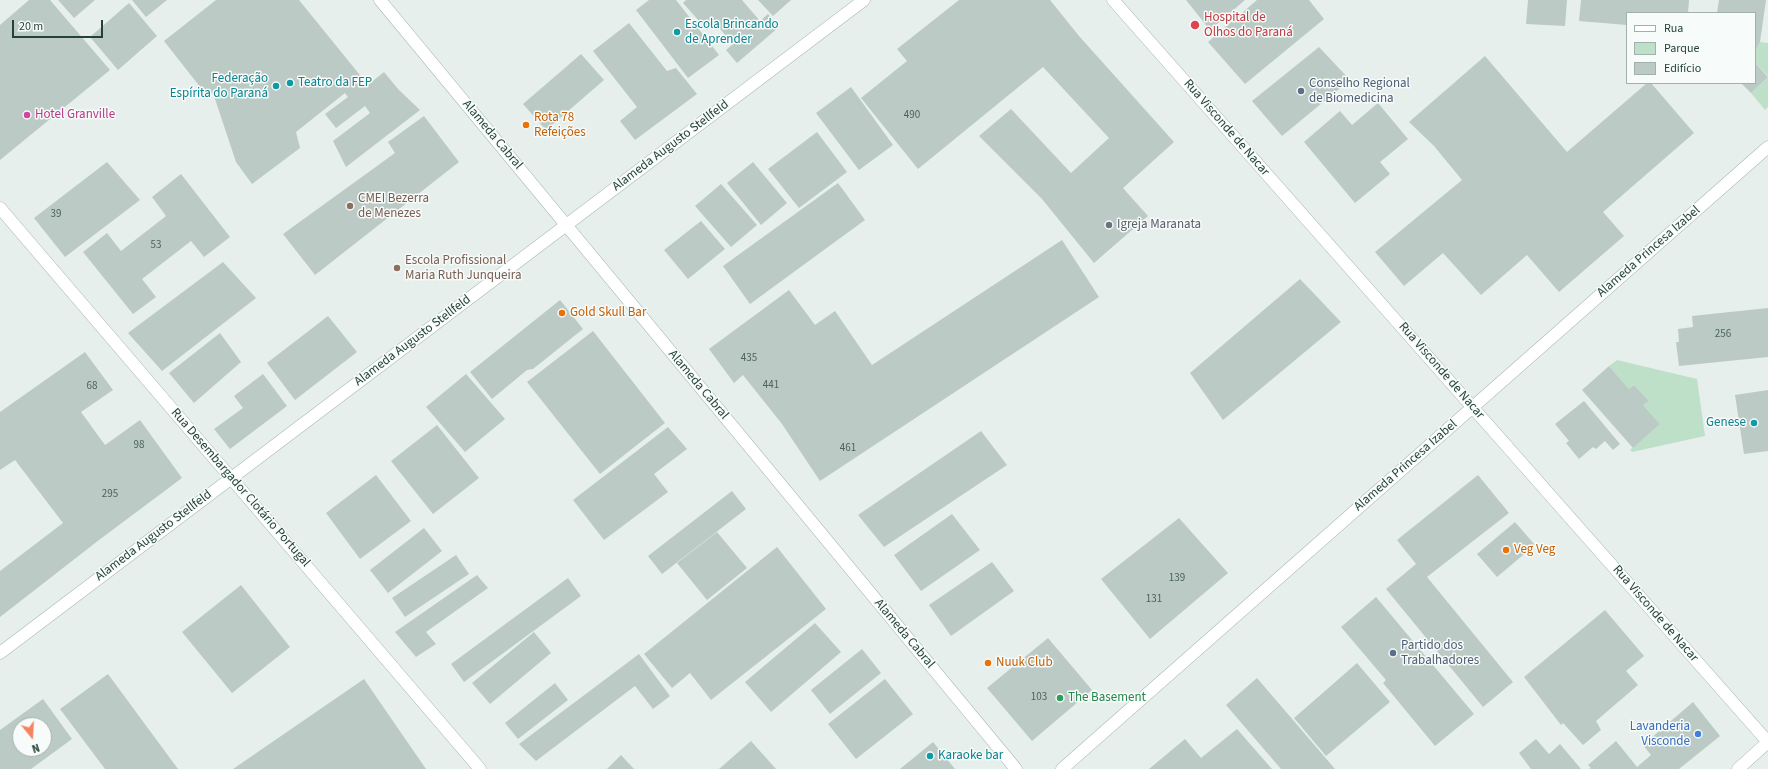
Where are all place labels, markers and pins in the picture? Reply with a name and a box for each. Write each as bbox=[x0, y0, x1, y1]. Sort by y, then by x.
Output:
place label: Hospital de Olhos do Paraná bbox=[1204, 10, 1293, 41]
place label: Escola Brincando de Aprender bbox=[685, 17, 779, 48]
marker: Hospital de Olhos do Paraná bbox=[1189, 19, 1201, 31]
marker: Escola Brincando de Aprender bbox=[672, 27, 682, 37]
place label: Federação Espírita do Paraná bbox=[170, 71, 268, 102]
place label: Teatro da FEP bbox=[298, 75, 372, 91]
place label: Conselho Regional de Biomedicina bbox=[1309, 76, 1410, 107]
marker: Teatro da FEP bbox=[285, 78, 295, 88]
marker: Federação Espírita do Paraná bbox=[271, 81, 281, 91]
marker: Conselho Regional de Biomedicina bbox=[1296, 86, 1306, 96]
place label: Hotel Granville bbox=[35, 107, 115, 123]
marker: Hotel Granville bbox=[22, 110, 32, 120]
place label: Rota 78 Refeições bbox=[534, 110, 586, 141]
marker: Rota 78 Refeições bbox=[521, 120, 531, 130]
place label: CMEI Bezerra de Menezes bbox=[358, 191, 429, 222]
marker: CMEI Bezerra de Menezes bbox=[345, 201, 355, 211]
place label: Igreja Maranata bbox=[1117, 217, 1201, 233]
marker: Igreja Maranata bbox=[1104, 220, 1114, 230]
place label: Escola Profissional Maria Ruth Junqueira bbox=[405, 253, 521, 284]
marker: Escola Profissional Maria Ruth Junqueira bbox=[392, 263, 402, 273]
place label: Gold Skull Bar bbox=[570, 305, 646, 321]
marker: Gold Skull Bar bbox=[557, 308, 567, 318]
place label: Genese bbox=[1706, 415, 1746, 431]
marker: Genese bbox=[1749, 418, 1759, 428]
place label: Veg Veg bbox=[1514, 542, 1555, 558]
marker: Veg Veg bbox=[1501, 545, 1511, 555]
place label: Partido dos Trabalhadores bbox=[1401, 638, 1479, 669]
marker: Partido dos Trabalhadores bbox=[1388, 648, 1398, 658]
place label: Nuuk Club bbox=[996, 655, 1053, 671]
marker: Nuuk Club bbox=[983, 658, 993, 668]
place label: The Basement bbox=[1068, 690, 1146, 706]
marker: The Basement bbox=[1055, 693, 1065, 703]
place label: Lavanderia Visconde bbox=[1630, 719, 1690, 750]
marker: Lavanderia Visconde bbox=[1693, 729, 1703, 739]
place label: Karaoke bar bbox=[938, 748, 1003, 764]
marker: Karaoke bar bbox=[925, 751, 935, 761]

